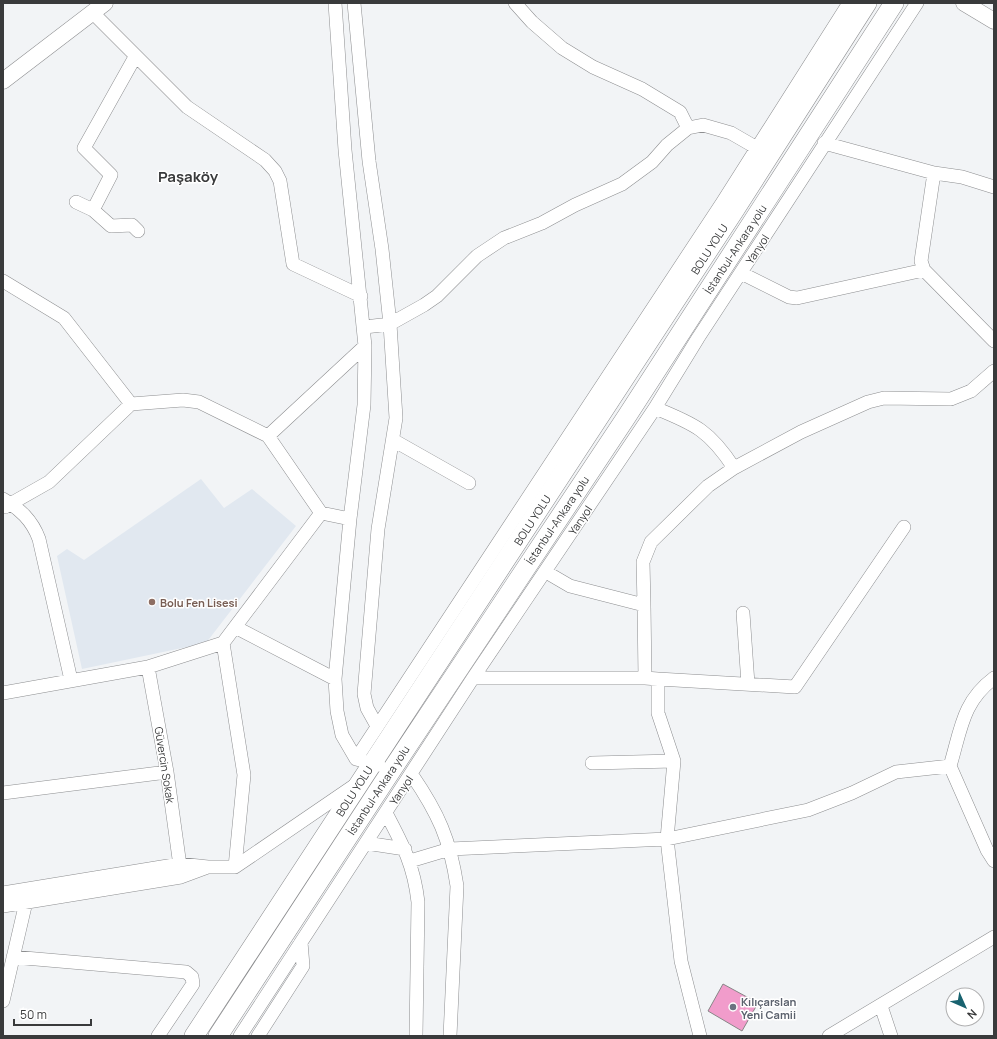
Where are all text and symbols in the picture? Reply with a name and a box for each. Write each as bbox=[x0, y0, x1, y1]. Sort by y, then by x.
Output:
district label: Paşaköy bbox=[158, 166, 219, 187]
street label: İstanbul-Ankara yolu bbox=[700, 201, 770, 297]
street label: BOLU YOLU bbox=[687, 221, 731, 277]
street label: Yanyol bbox=[742, 231, 772, 267]
street label: İstanbul-Ankara yolu bbox=[522, 473, 592, 567]
street label: BOLU YOLU bbox=[510, 492, 554, 548]
street label: Yanyol bbox=[565, 502, 595, 538]
place label: Bolu Fen Lisesi bbox=[160, 595, 238, 610]
marker: Bolu Fen Lisesi bbox=[147, 597, 157, 607]
street label: Güvercin Sokak bbox=[152, 726, 179, 805]
street label: İstanbul-Ankara yolu bbox=[343, 742, 413, 838]
street label: BOLU YOLU bbox=[332, 763, 376, 819]
street label: Yanyol bbox=[386, 772, 416, 808]
north arrow bbox=[945, 987, 985, 1027]
place label: Kılıçarslan Yeni Camii bbox=[741, 994, 796, 1022]
scale bar bbox=[14, 1001, 91, 1027]
marker: Kılıçarslan Yeni Camii bbox=[728, 1002, 738, 1012]
text: 50 m bbox=[20, 1006, 47, 1023]
text: N bbox=[964, 1006, 981, 1023]

